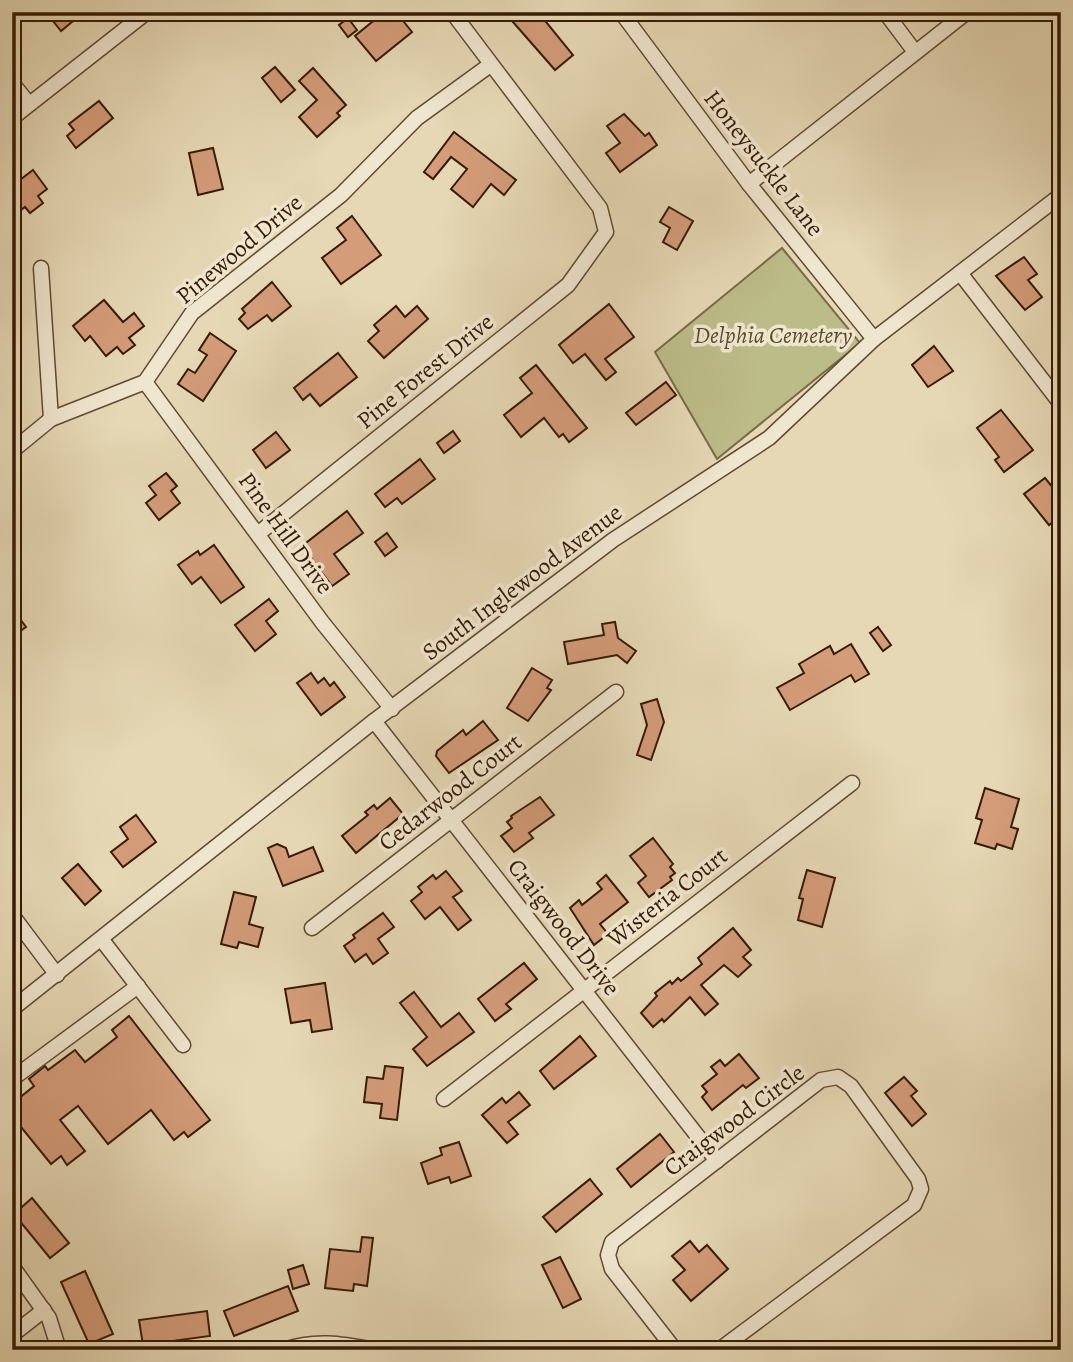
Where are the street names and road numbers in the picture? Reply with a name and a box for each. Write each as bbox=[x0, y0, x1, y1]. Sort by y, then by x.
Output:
street label: Honeysuckle Lane bbox=[697, 83, 831, 243]
street label: Pinewood Drive bbox=[169, 187, 309, 311]
street label: Pine Forest Drive bbox=[350, 306, 500, 436]
street label: Pine Hill Drive bbox=[231, 466, 341, 600]
street label: South Inglewood Avenue bbox=[416, 496, 628, 668]
street label: Cedarwood Court bbox=[372, 726, 528, 858]
street label: Wisteria Court bbox=[599, 840, 734, 955]
street label: Craigwood Drive bbox=[500, 852, 628, 1002]
street label: Craigwood Circle bbox=[657, 1056, 811, 1184]

